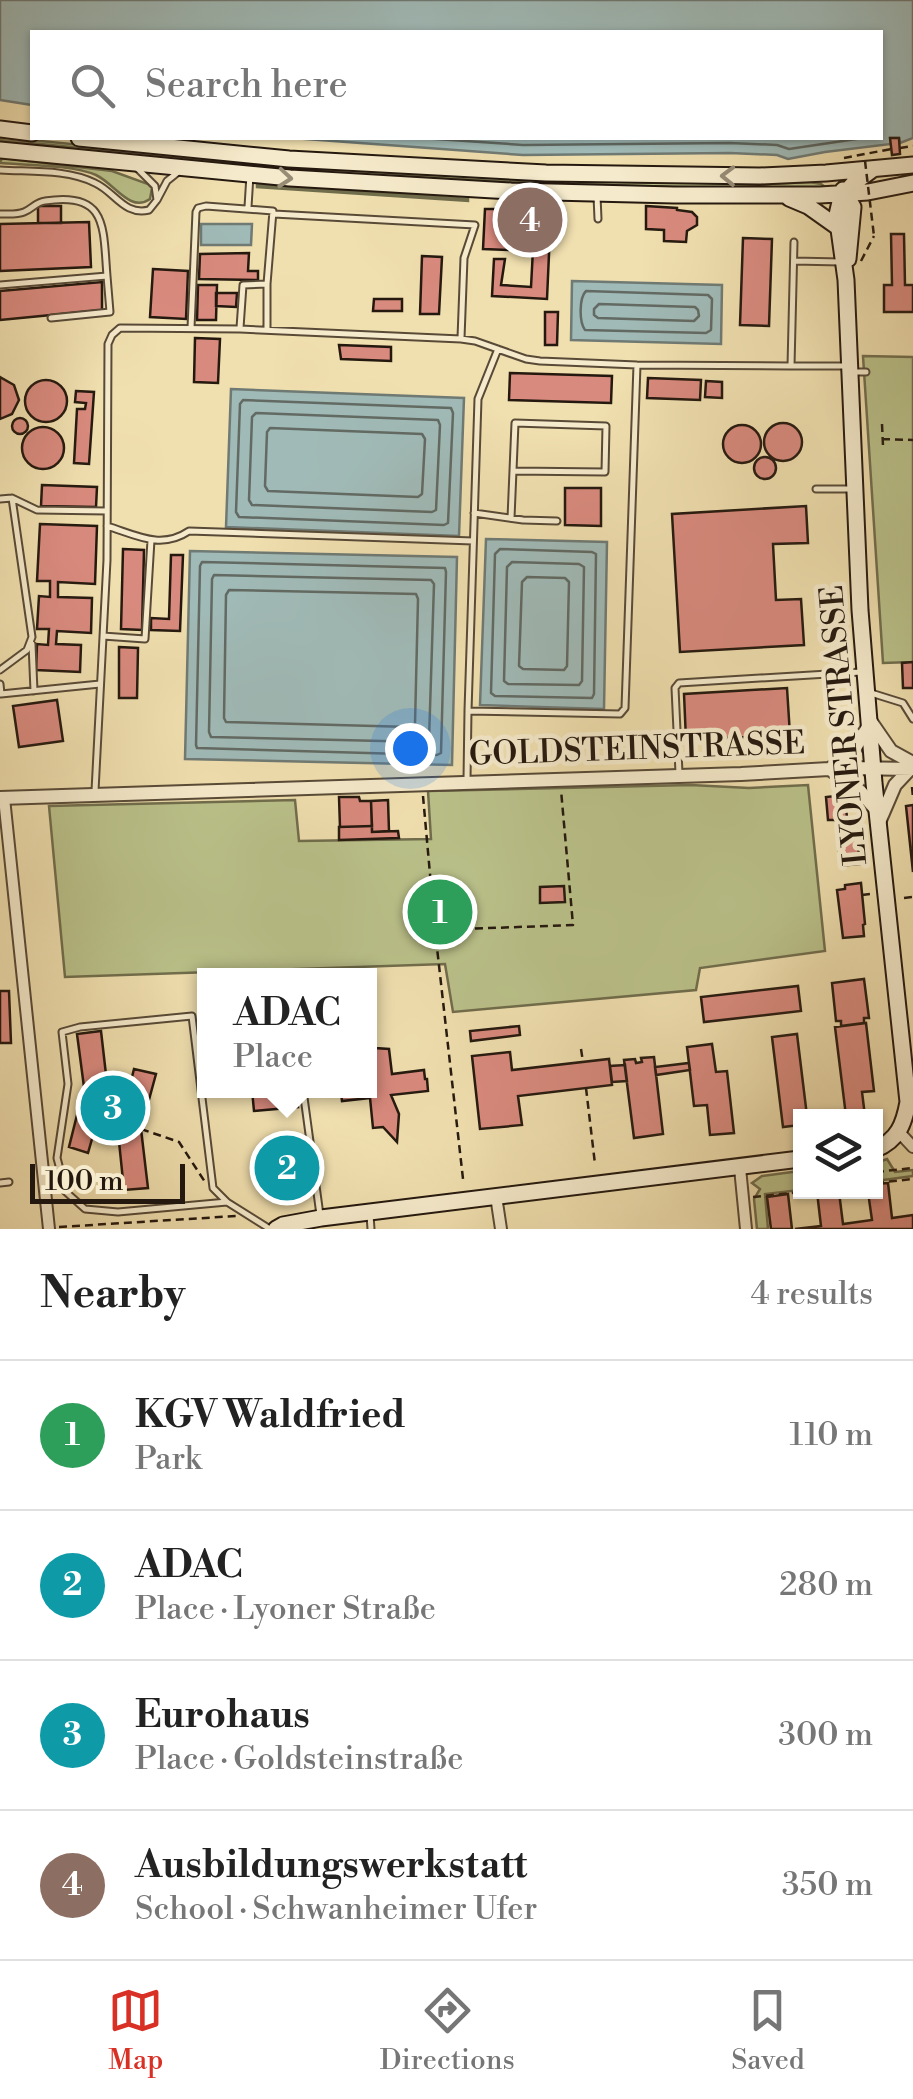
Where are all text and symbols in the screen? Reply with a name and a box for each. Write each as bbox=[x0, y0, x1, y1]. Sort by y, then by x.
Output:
search box bbox=[30, 30, 883, 140]
icon: search bbox=[65, 58, 120, 113]
text: Search here bbox=[145, 62, 348, 109]
one-way arrow bbox=[720, 165, 736, 187]
one-way arrow bbox=[277, 166, 293, 188]
pin: 4 bbox=[498, 182, 562, 258]
street label: LYONER STRASSE bbox=[812, 583, 876, 867]
your location bbox=[385, 723, 436, 774]
street label: GOLDSTEINSTRASSE bbox=[468, 723, 806, 775]
pin: 1 bbox=[408, 874, 472, 950]
popup bbox=[197, 968, 377, 1098]
text: ADAC bbox=[233, 990, 341, 1037]
text: Place bbox=[233, 1037, 313, 1077]
pin: 3 bbox=[80, 1070, 146, 1146]
map controls bbox=[793, 1109, 883, 1199]
button: layers bbox=[793, 1109, 883, 1199]
pin: 2 bbox=[254, 1130, 320, 1206]
scale bar bbox=[30, 1159, 185, 1204]
text: 100 m bbox=[45, 1164, 124, 1199]
text: Nearby bbox=[40, 1268, 185, 1321]
text: 4 results bbox=[751, 1274, 873, 1314]
text: KGV Waldfried bbox=[135, 1392, 405, 1439]
text: 1 bbox=[65, 1415, 80, 1455]
text: 110 m bbox=[790, 1415, 873, 1455]
text: Park bbox=[135, 1439, 202, 1479]
text: ADAC bbox=[135, 1542, 243, 1589]
text: 2 bbox=[62, 1565, 83, 1605]
text: 280 m bbox=[779, 1565, 873, 1605]
text: Place · Lyoner Straße bbox=[135, 1589, 436, 1629]
text: Eurohaus bbox=[135, 1692, 310, 1739]
text: 3 bbox=[63, 1715, 82, 1755]
text: 300 m bbox=[778, 1715, 873, 1755]
text: Place · Goldsteinstraße bbox=[135, 1739, 463, 1779]
text: Ausbildungswerkstatt bbox=[135, 1842, 527, 1889]
text: 4 bbox=[62, 1865, 83, 1905]
text: 350 m bbox=[782, 1865, 873, 1905]
text: School · Schwanheimer Ufer bbox=[135, 1889, 537, 1929]
tab: Map bbox=[108, 1983, 163, 2078]
tab: Directions bbox=[380, 1983, 515, 2078]
tab: Saved bbox=[731, 1983, 805, 2078]

